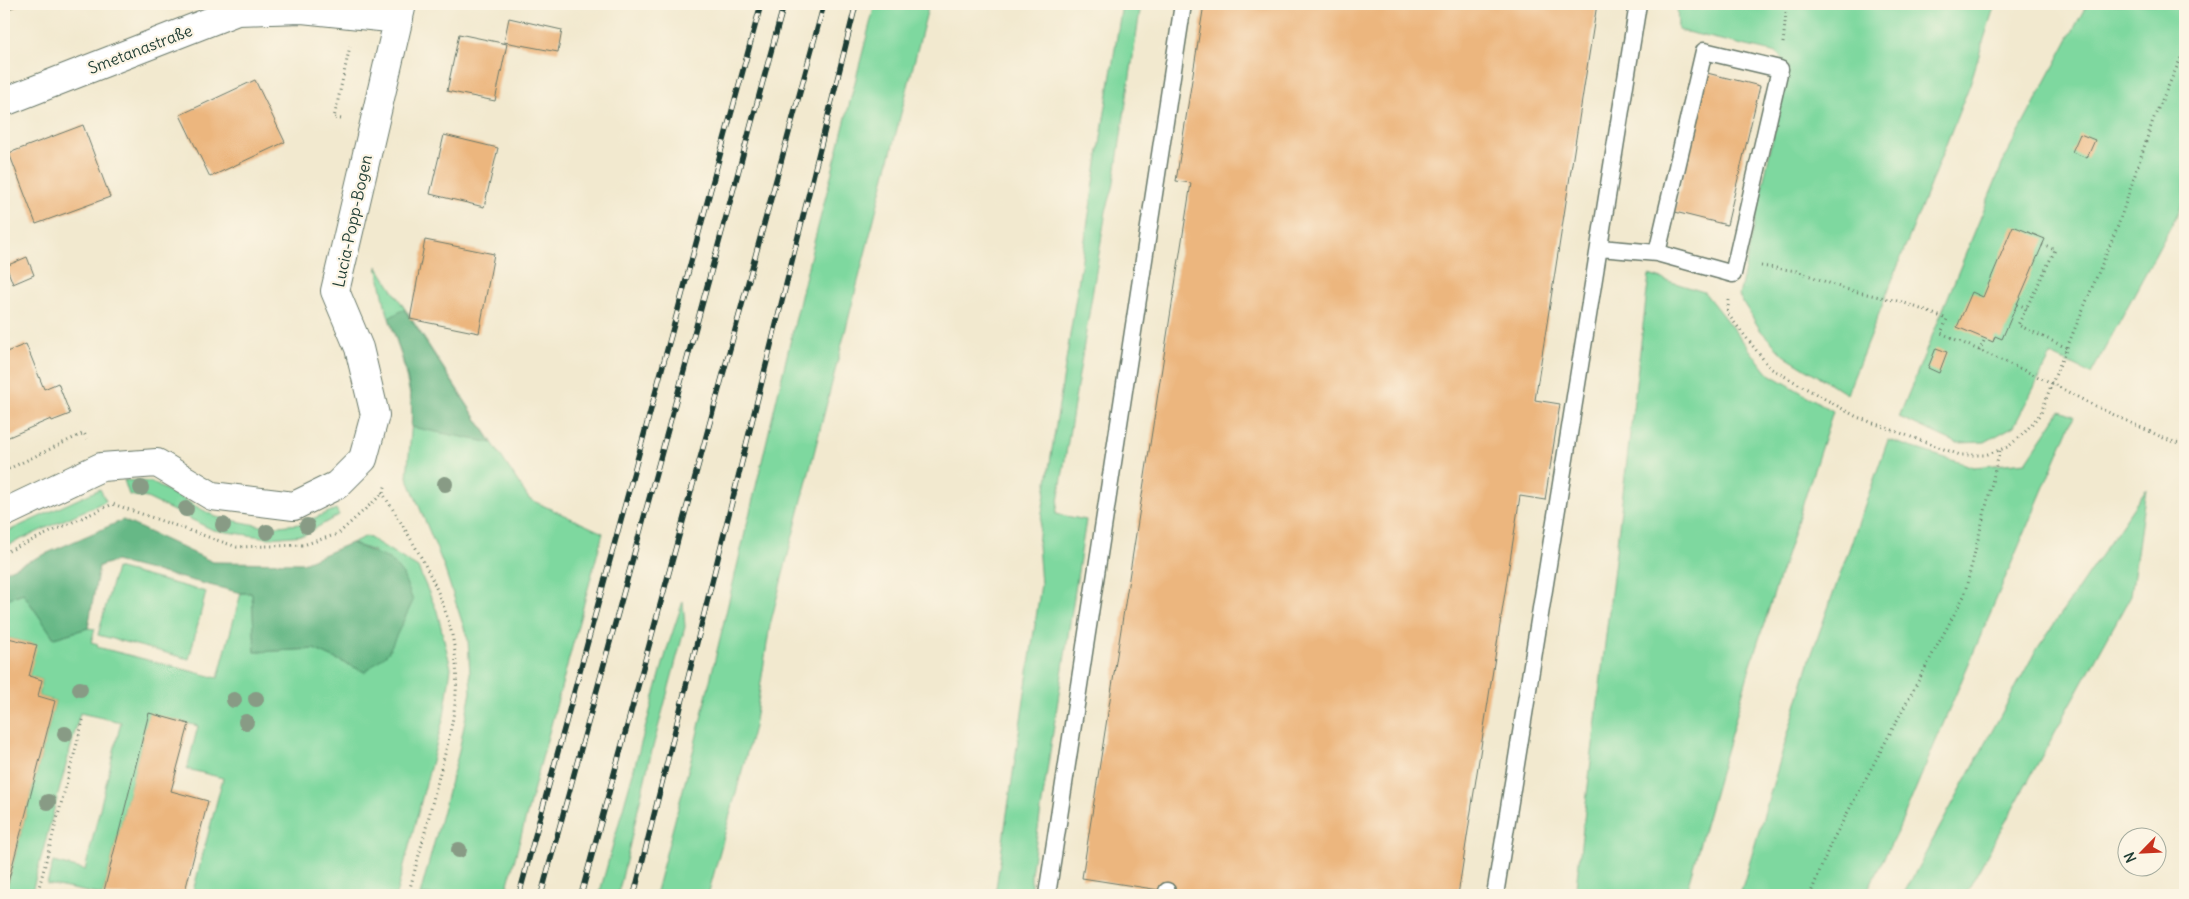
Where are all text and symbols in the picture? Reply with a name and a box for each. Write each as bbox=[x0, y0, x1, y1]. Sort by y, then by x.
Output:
street label: Smetanastraße bbox=[85, 20, 195, 78]
street label: Lucia-Popp-Bogen bbox=[328, 153, 376, 289]
north arrow bbox=[2116, 826, 2166, 876]
text: N bbox=[2120, 849, 2140, 865]

